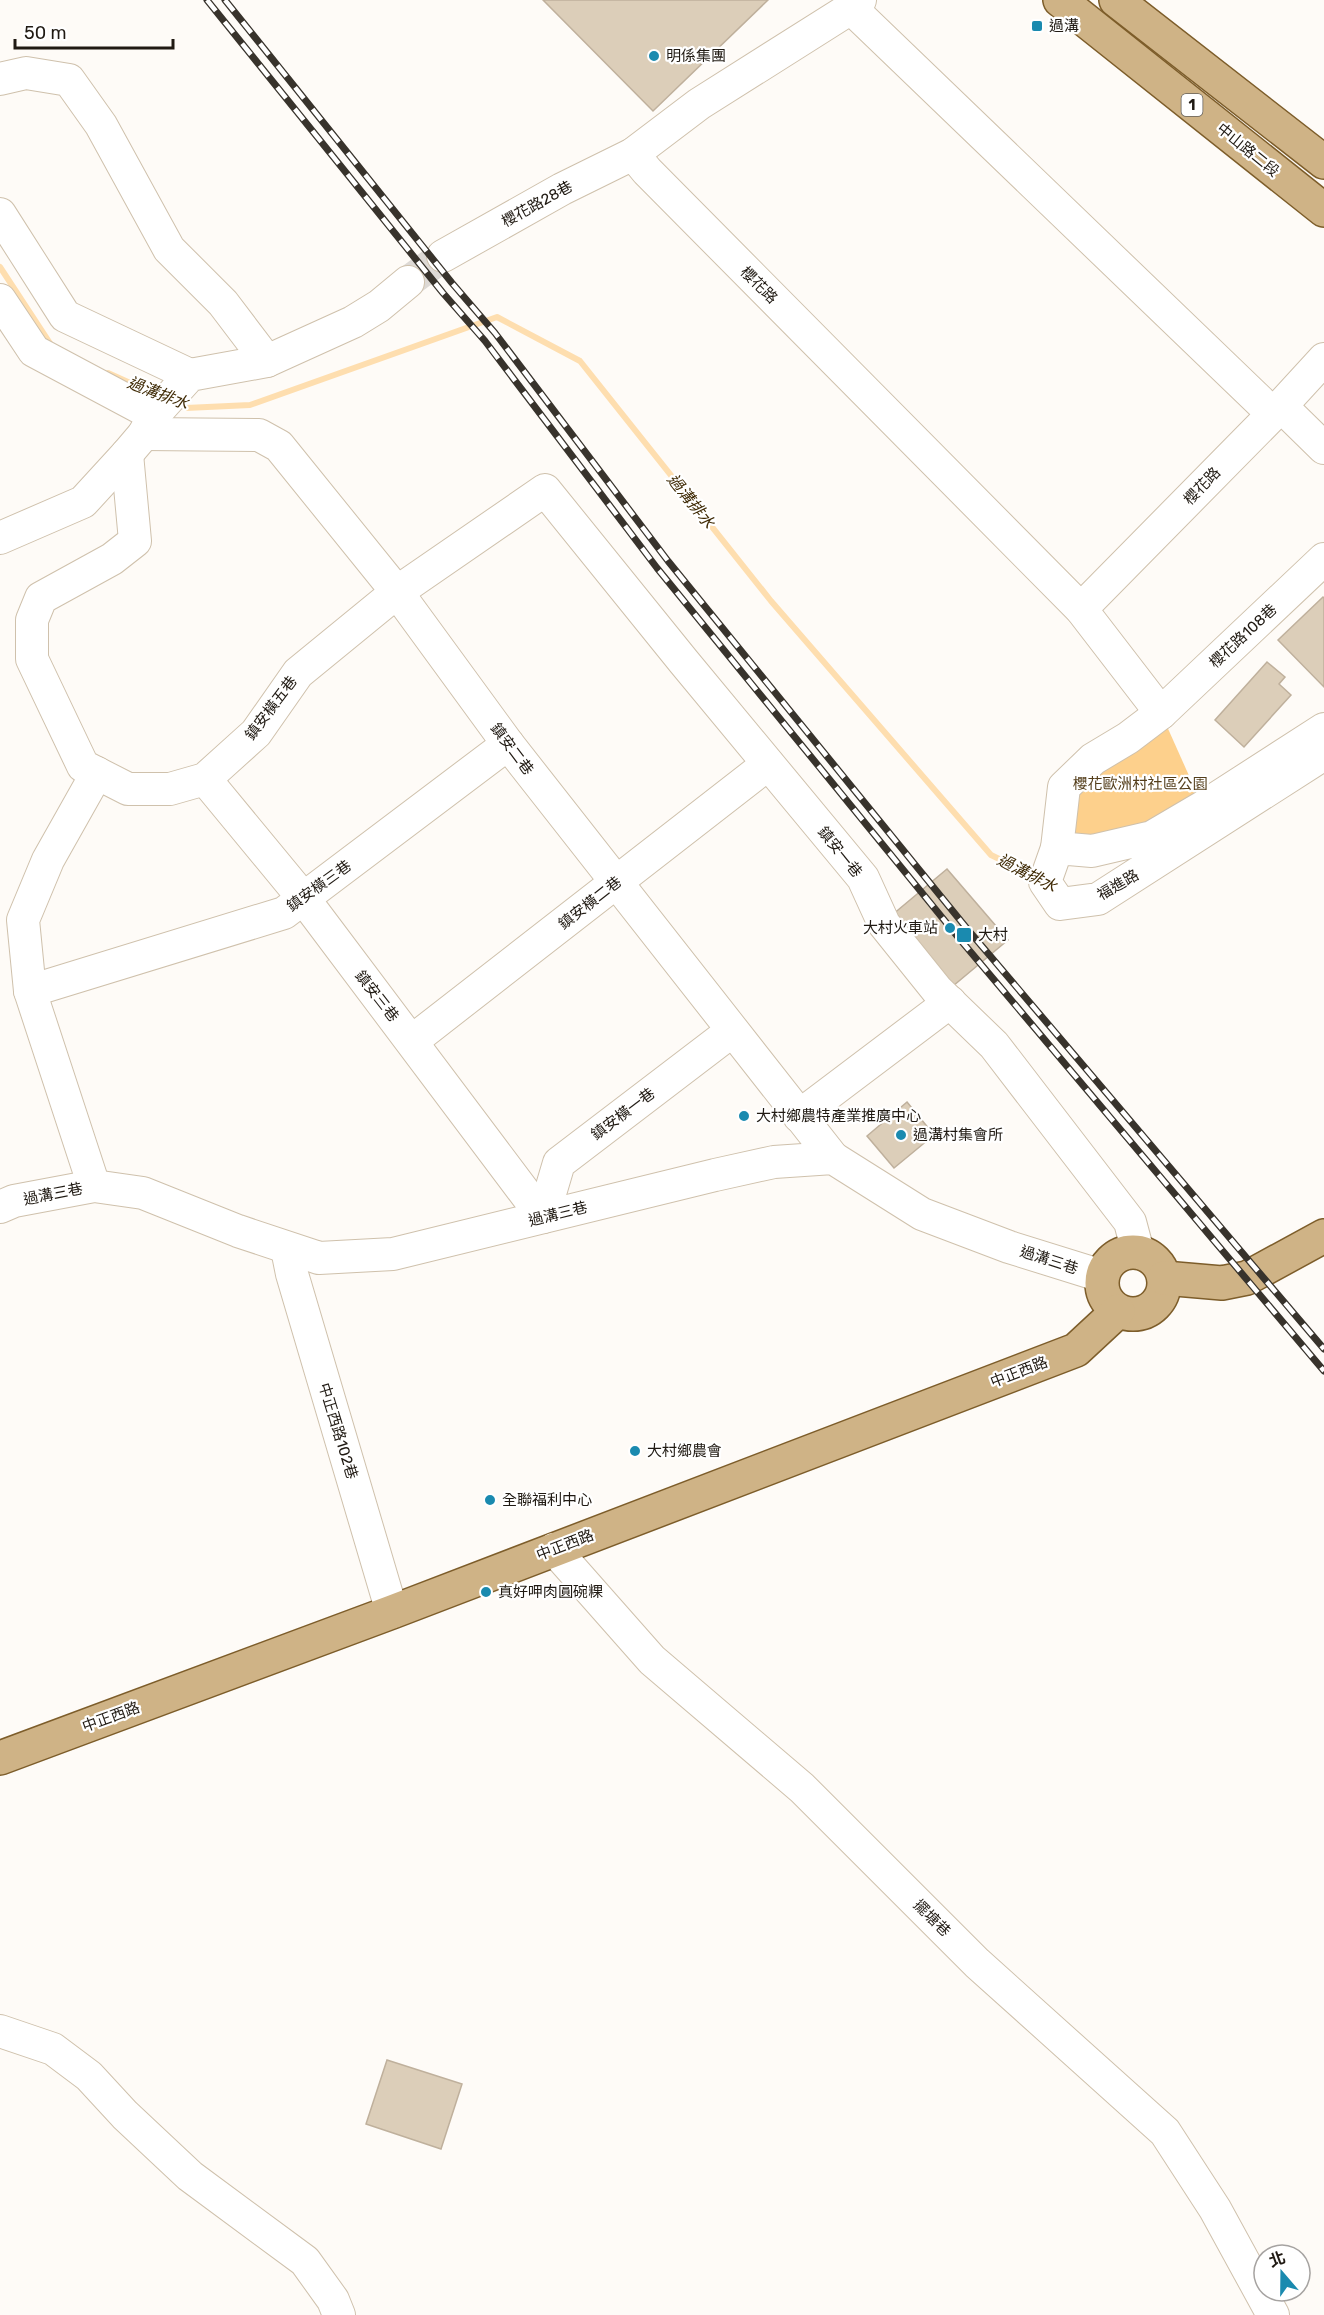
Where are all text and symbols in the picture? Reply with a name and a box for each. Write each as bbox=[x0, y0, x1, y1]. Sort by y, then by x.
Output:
scale bar bbox=[15, 12, 172, 50]
place label: 過溝 bbox=[1049, 17, 1079, 35]
marker: 過溝 bbox=[1030, 19, 1044, 33]
text: 50 m bbox=[24, 22, 67, 44]
place label: 明係集團 bbox=[666, 47, 726, 65]
marker: 明係集團 bbox=[647, 49, 661, 63]
road number: 1 bbox=[1182, 94, 1202, 116]
street label: 中山路二段 bbox=[1213, 119, 1283, 181]
street label: 櫻花路28巷 bbox=[498, 177, 576, 231]
street label: 櫻花路 bbox=[737, 263, 781, 307]
water label: 過溝排水 bbox=[125, 373, 192, 414]
street label: 櫻花路 bbox=[1180, 464, 1224, 508]
water label: 過溝排水 bbox=[663, 470, 719, 533]
street label: 櫻花路108巷 bbox=[1206, 600, 1280, 672]
street label: 鎮安橫五巷 bbox=[241, 673, 301, 743]
street label: 鎮安二巷 bbox=[487, 720, 537, 778]
park label: 櫻花歐洲村社區公園 bbox=[1072, 775, 1208, 793]
street label: 鎮安一巷 bbox=[814, 823, 866, 881]
water label: 過溝排水 bbox=[994, 850, 1061, 896]
street label: 鎮安橫三巷 bbox=[283, 857, 355, 915]
street label: 福進路 bbox=[1094, 866, 1142, 904]
street label: 鎮安橫二巷 bbox=[555, 873, 625, 933]
place label: 大村火車站 bbox=[863, 919, 938, 937]
marker: 大村火車站 bbox=[943, 921, 957, 935]
marker: 大村 bbox=[955, 926, 973, 944]
place label: 大村 bbox=[978, 926, 1008, 944]
street label: 鎮安三巷 bbox=[351, 967, 403, 1025]
street label: 鎮安橫一巷 bbox=[588, 1084, 658, 1144]
place label: 大村鄉農特產業推廣中心 bbox=[756, 1107, 921, 1125]
marker: 大村鄉農特產業推廣中心 bbox=[737, 1109, 751, 1123]
place label: 過溝村集會所 bbox=[913, 1126, 1003, 1144]
marker: 過溝村集會所 bbox=[894, 1128, 908, 1142]
street label: 過溝三巷 bbox=[22, 1179, 84, 1209]
street label: 過溝三巷 bbox=[527, 1198, 589, 1230]
street label: 過溝三巷 bbox=[1018, 1242, 1080, 1278]
street label: 中正西路 bbox=[988, 1353, 1050, 1391]
street label: 中正西路102巷 bbox=[315, 1381, 361, 1481]
place label: 大村鄉農會 bbox=[647, 1442, 722, 1460]
marker: 大村鄉農會 bbox=[628, 1444, 642, 1458]
place label: 全聯福利中心 bbox=[502, 1491, 592, 1509]
marker: 全聯福利中心 bbox=[483, 1493, 497, 1507]
street label: 中正西路 bbox=[534, 1526, 596, 1564]
place label: 真好呷肉圓碗粿 bbox=[498, 1583, 603, 1601]
marker: 真好呷肉圓碗粿 bbox=[479, 1585, 493, 1599]
street label: 中正西路 bbox=[80, 1698, 142, 1736]
street label: 擺塘巷 bbox=[910, 1896, 954, 1940]
north arrow bbox=[1252, 2243, 1312, 2303]
text: 北 bbox=[1266, 2248, 1288, 2271]

